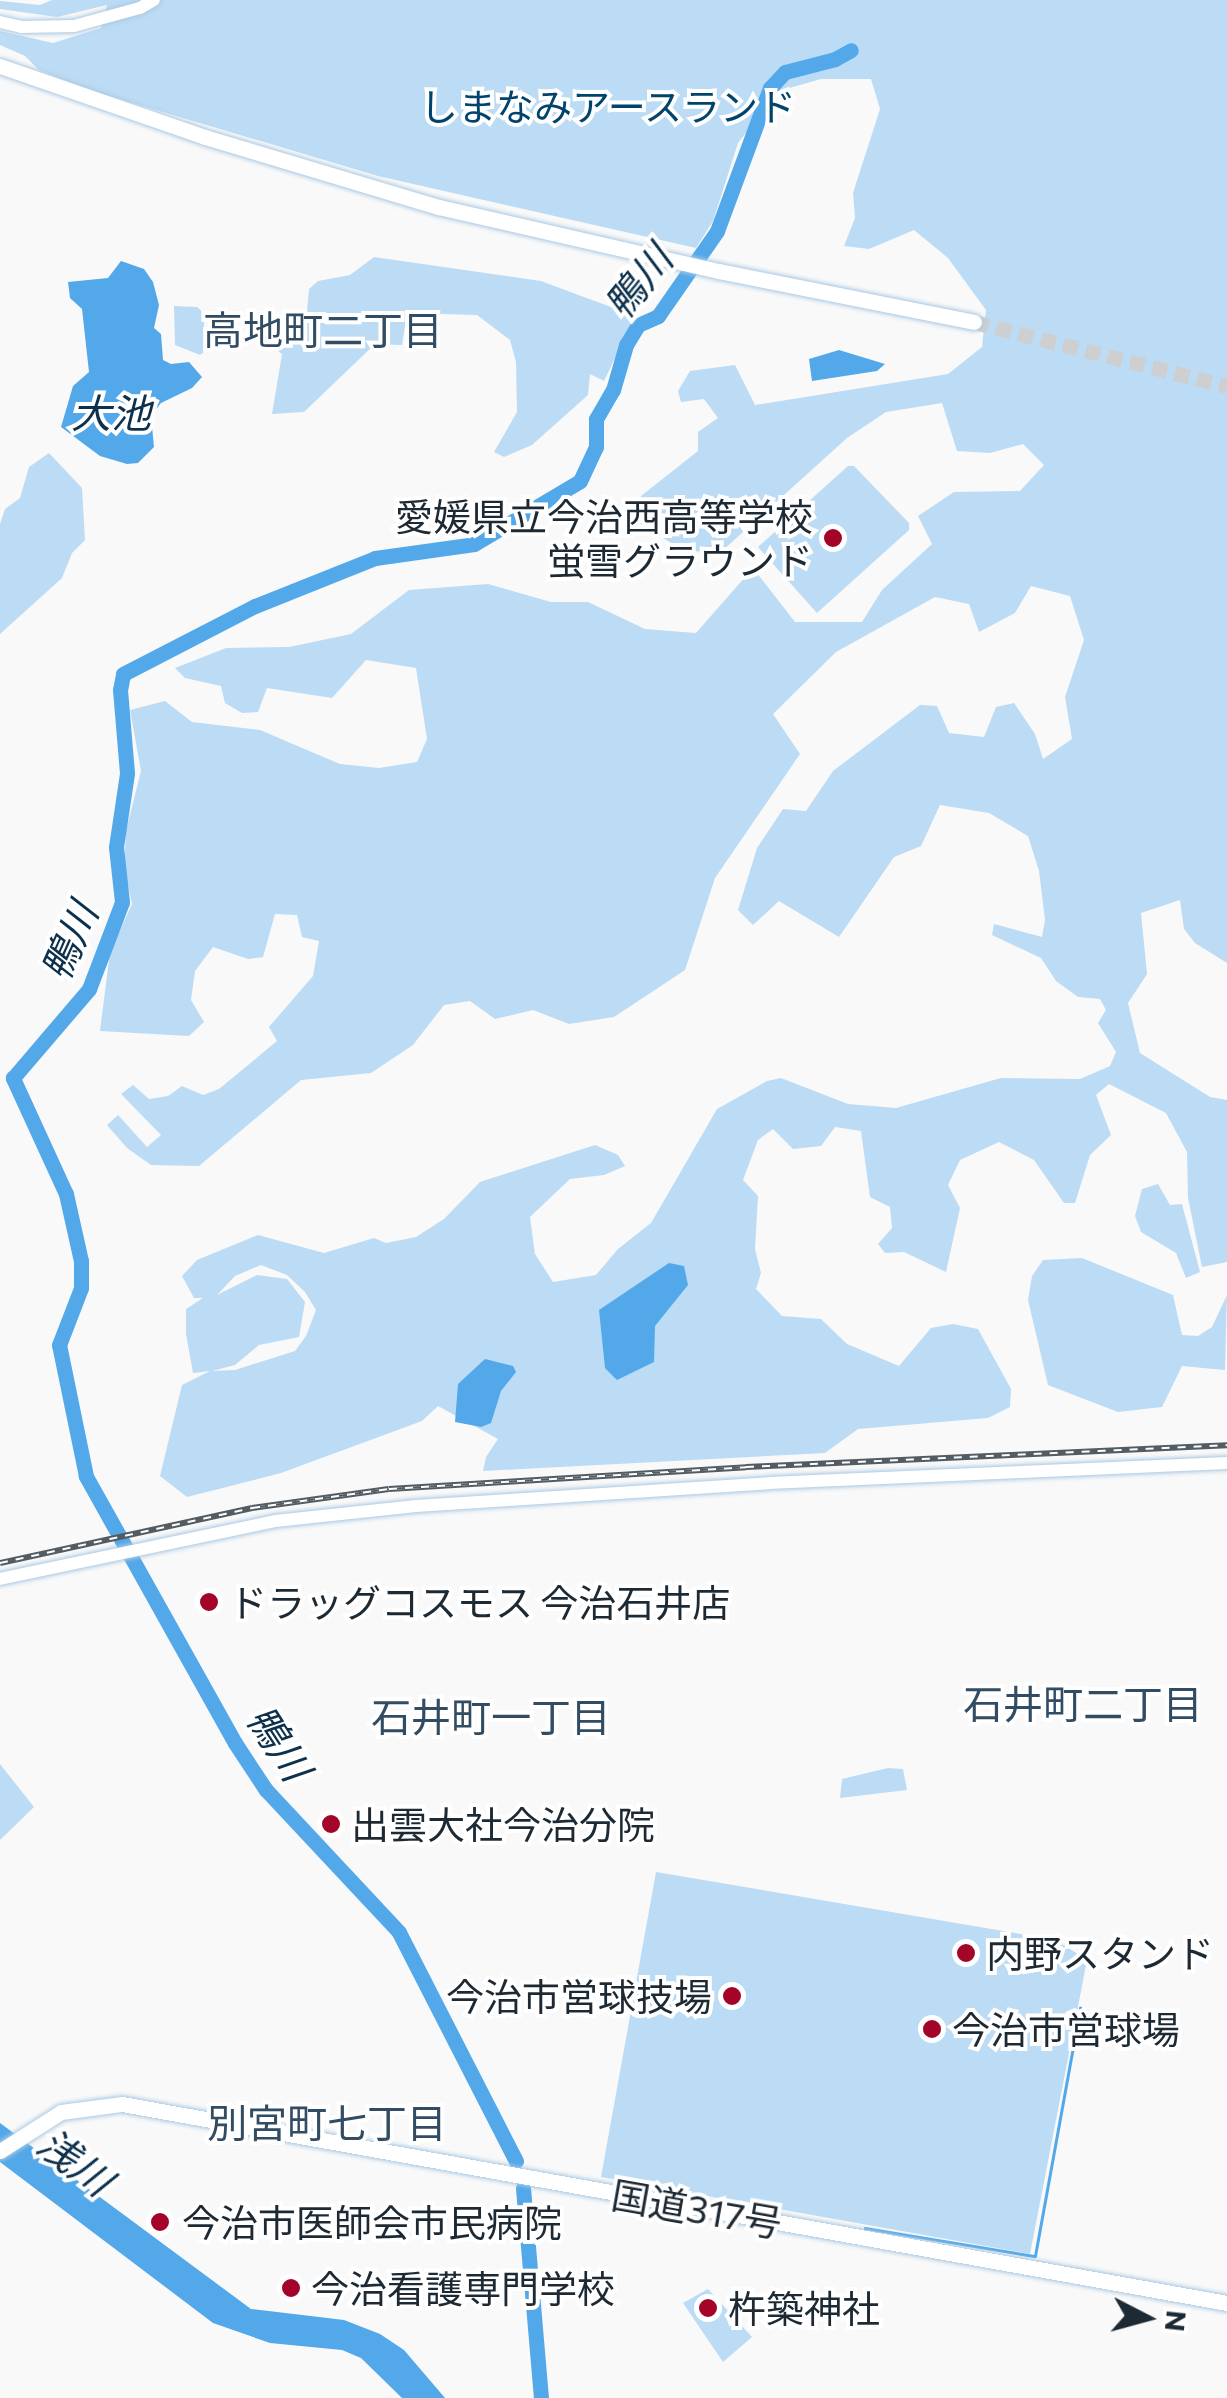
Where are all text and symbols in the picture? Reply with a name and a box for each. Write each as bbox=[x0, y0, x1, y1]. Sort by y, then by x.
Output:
park label: しまなみアースランド bbox=[419, 83, 797, 129]
water label: 鴨川 bbox=[593, 235, 681, 327]
district label: 高地町二丁目 bbox=[203, 305, 443, 353]
water label: 大池 bbox=[71, 388, 151, 436]
place label: 愛媛県立今治西高等学校 蛍雪グラウンド bbox=[395, 493, 813, 582]
marker: 愛媛県立今治西高等学校 蛍雪グラウンド bbox=[822, 527, 844, 549]
water label: 鴨川 bbox=[30, 895, 106, 987]
place label: ドラッグコスモス 今治石井店 bbox=[229, 1579, 730, 1625]
marker: ドラッグコスモス 今治石井店 bbox=[198, 1591, 220, 1613]
district label: 石井町二丁目 bbox=[963, 1679, 1203, 1727]
district label: 石井町一丁目 bbox=[371, 1692, 611, 1740]
water label: 鴨川 bbox=[238, 1695, 322, 1789]
place label: 出雲大社今治分院 bbox=[351, 1801, 655, 1847]
marker: 出雲大社今治分院 bbox=[320, 1813, 342, 1835]
place label: 内野スタンド bbox=[986, 1930, 1214, 1976]
marker: 内野スタンド bbox=[955, 1942, 977, 1964]
place label: 今治市営球技場 bbox=[446, 1973, 712, 2019]
marker: 今治市営球技場 bbox=[721, 1985, 743, 2007]
place label: 今治市営球場 bbox=[952, 2006, 1180, 2052]
marker: 今治市営球場 bbox=[921, 2018, 943, 2040]
district label: 別宮町七丁目 bbox=[207, 2098, 447, 2146]
water label: 浅川 bbox=[30, 2118, 122, 2204]
street label: 国道317号 bbox=[608, 2171, 786, 2245]
place label: 今治市医師会市民病院 bbox=[182, 2199, 562, 2245]
marker: 今治市医師会市民病院 bbox=[147, 2209, 173, 2235]
place label: 今治看護専門学校 bbox=[311, 2265, 615, 2311]
north arrow bbox=[1097, 2268, 1197, 2368]
marker: 今治看護専門学校 bbox=[280, 2277, 302, 2299]
place label: 杵築神社 bbox=[728, 2285, 880, 2331]
marker: 杵築神社 bbox=[697, 2297, 719, 2319]
text: N bbox=[1159, 2309, 1195, 2333]

